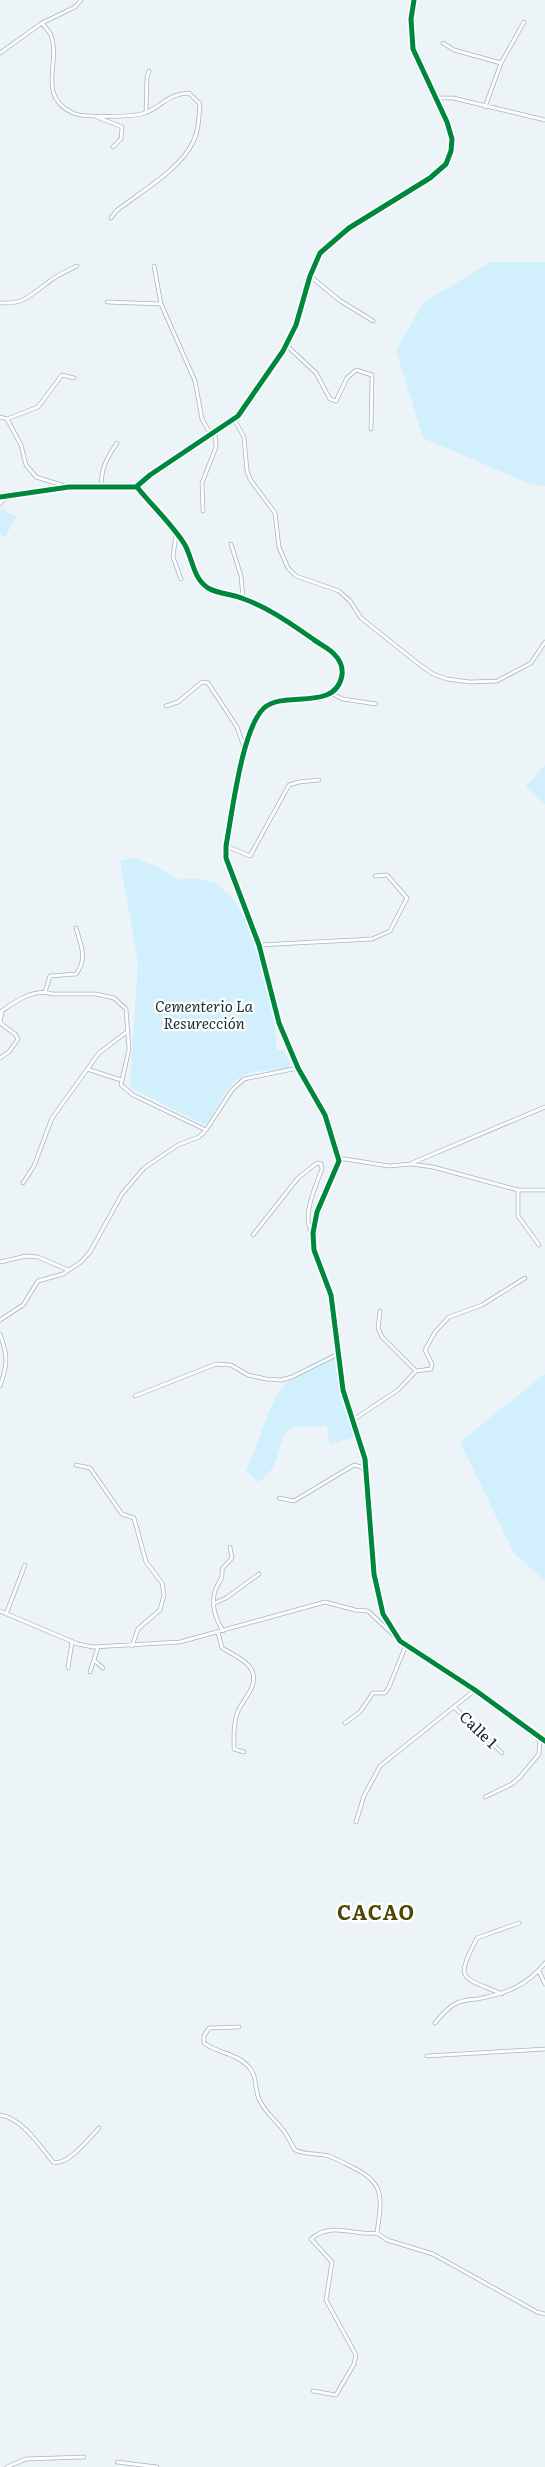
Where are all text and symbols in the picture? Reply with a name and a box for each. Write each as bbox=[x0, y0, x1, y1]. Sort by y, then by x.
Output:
park label: Cementerio La Resurección bbox=[155, 994, 253, 1034]
street label: Calle 1 bbox=[455, 1705, 503, 1753]
district label: CACAO bbox=[337, 1896, 415, 1926]

